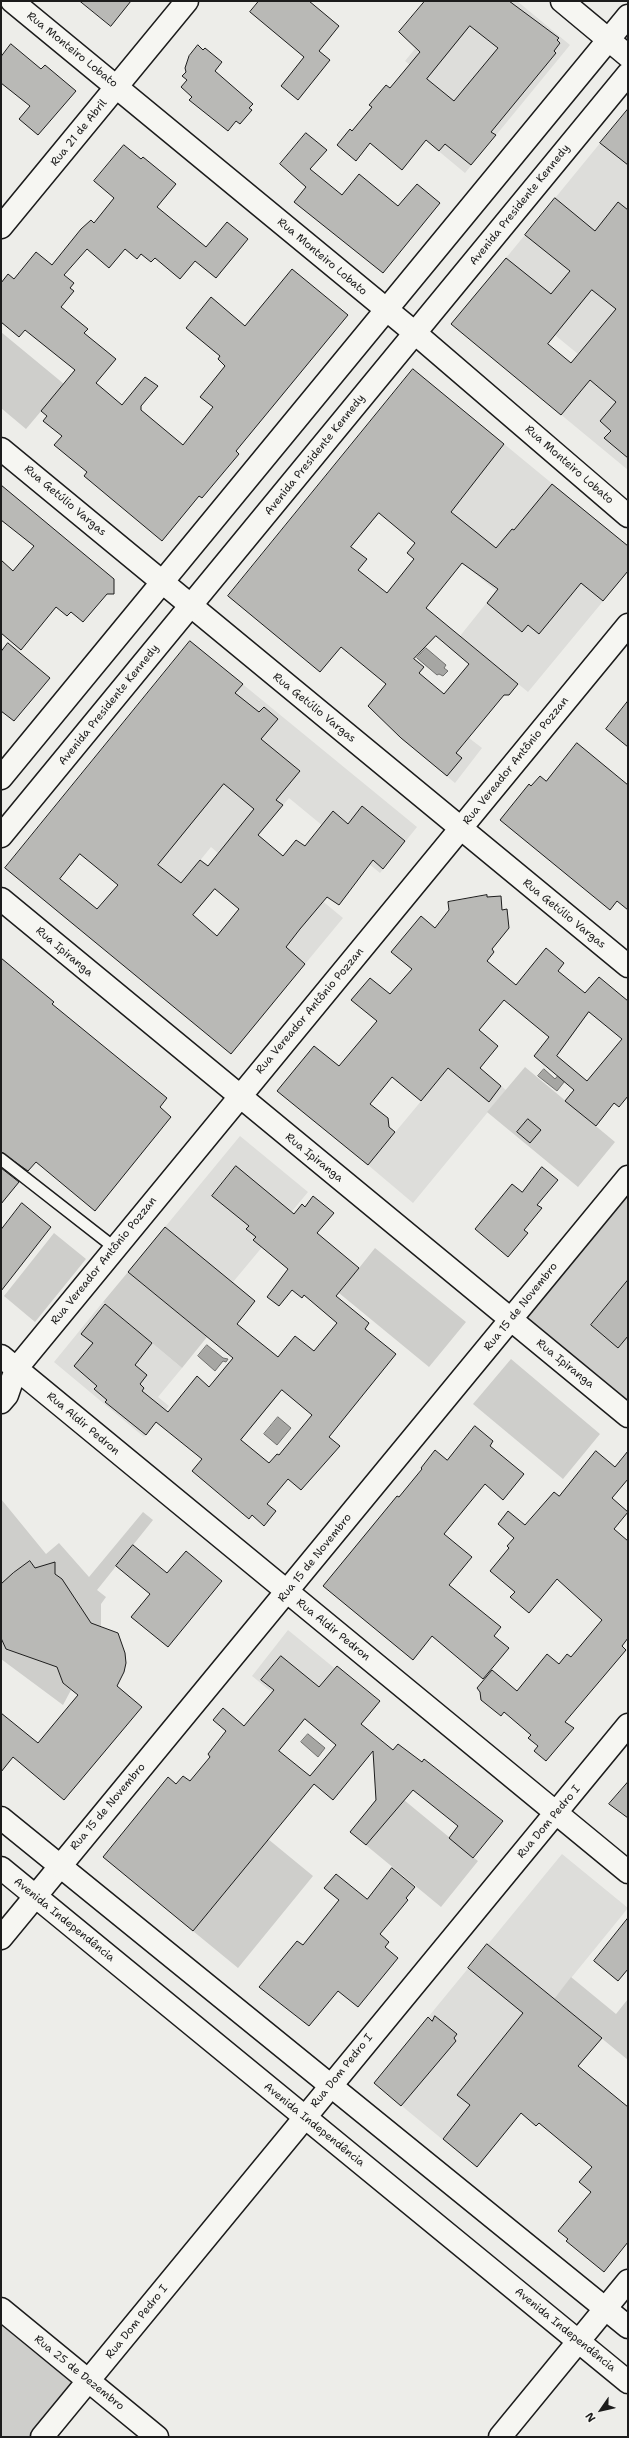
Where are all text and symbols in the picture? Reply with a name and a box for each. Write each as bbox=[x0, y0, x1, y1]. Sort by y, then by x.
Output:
street label: Rua Monteiro Lobato bbox=[24, 9, 120, 91]
street label: Rua 21 de Abril bbox=[48, 97, 110, 169]
street label: Avenida Presidente Kennedy bbox=[467, 142, 573, 268]
street label: Rua Monteiro Lobato bbox=[274, 216, 370, 298]
street label: Avenida Presidente Kennedy bbox=[262, 392, 368, 518]
street label: Rua Monteiro Lobato bbox=[522, 423, 616, 507]
street label: Rua Getúlio Vargas bbox=[21, 463, 109, 539]
street label: Avenida Presidente Kennedy bbox=[56, 642, 162, 768]
street label: Rua Getúlio Vargas bbox=[270, 670, 358, 746]
street label: Rua Vereador Antônio Pozzan bbox=[460, 694, 572, 828]
street label: Rua Getúlio Vargas bbox=[520, 876, 608, 952]
street label: Rua Ipiranga bbox=[33, 924, 95, 980]
street label: Rua Vereador Antônio Pozzan bbox=[253, 945, 367, 1077]
street label: Rua Ipiranga bbox=[282, 1131, 346, 1185]
street label: Rua Vereador Antônio Pozzan bbox=[48, 1194, 160, 1328]
street label: Rua 15 de Novembro bbox=[481, 1260, 561, 1354]
street label: Rua Ipiranga bbox=[533, 1337, 597, 1391]
street label: Rua Aldir Pedron bbox=[44, 1390, 122, 1458]
street label: Rua 15 de Novembro bbox=[275, 1511, 355, 1605]
street label: Rua Aldir Pedron bbox=[293, 1596, 373, 1664]
street label: Rua 15 de Novembro bbox=[68, 1761, 148, 1853]
street label: Rua Dom Pedro I bbox=[515, 1783, 583, 1861]
street label: Avenida Independência bbox=[11, 1875, 117, 1965]
street label: Rua Dom Pedro I bbox=[308, 2031, 376, 2111]
street label: Avenida Independência bbox=[261, 2080, 367, 2170]
street label: Rua Dom Pedro I bbox=[103, 2282, 171, 2362]
street label: Avenida Independência bbox=[512, 2285, 618, 2375]
street label: Rua 25 de Dezembro bbox=[31, 2333, 127, 2413]
north arrow bbox=[581, 2390, 621, 2430]
text: N bbox=[582, 2409, 599, 2425]

